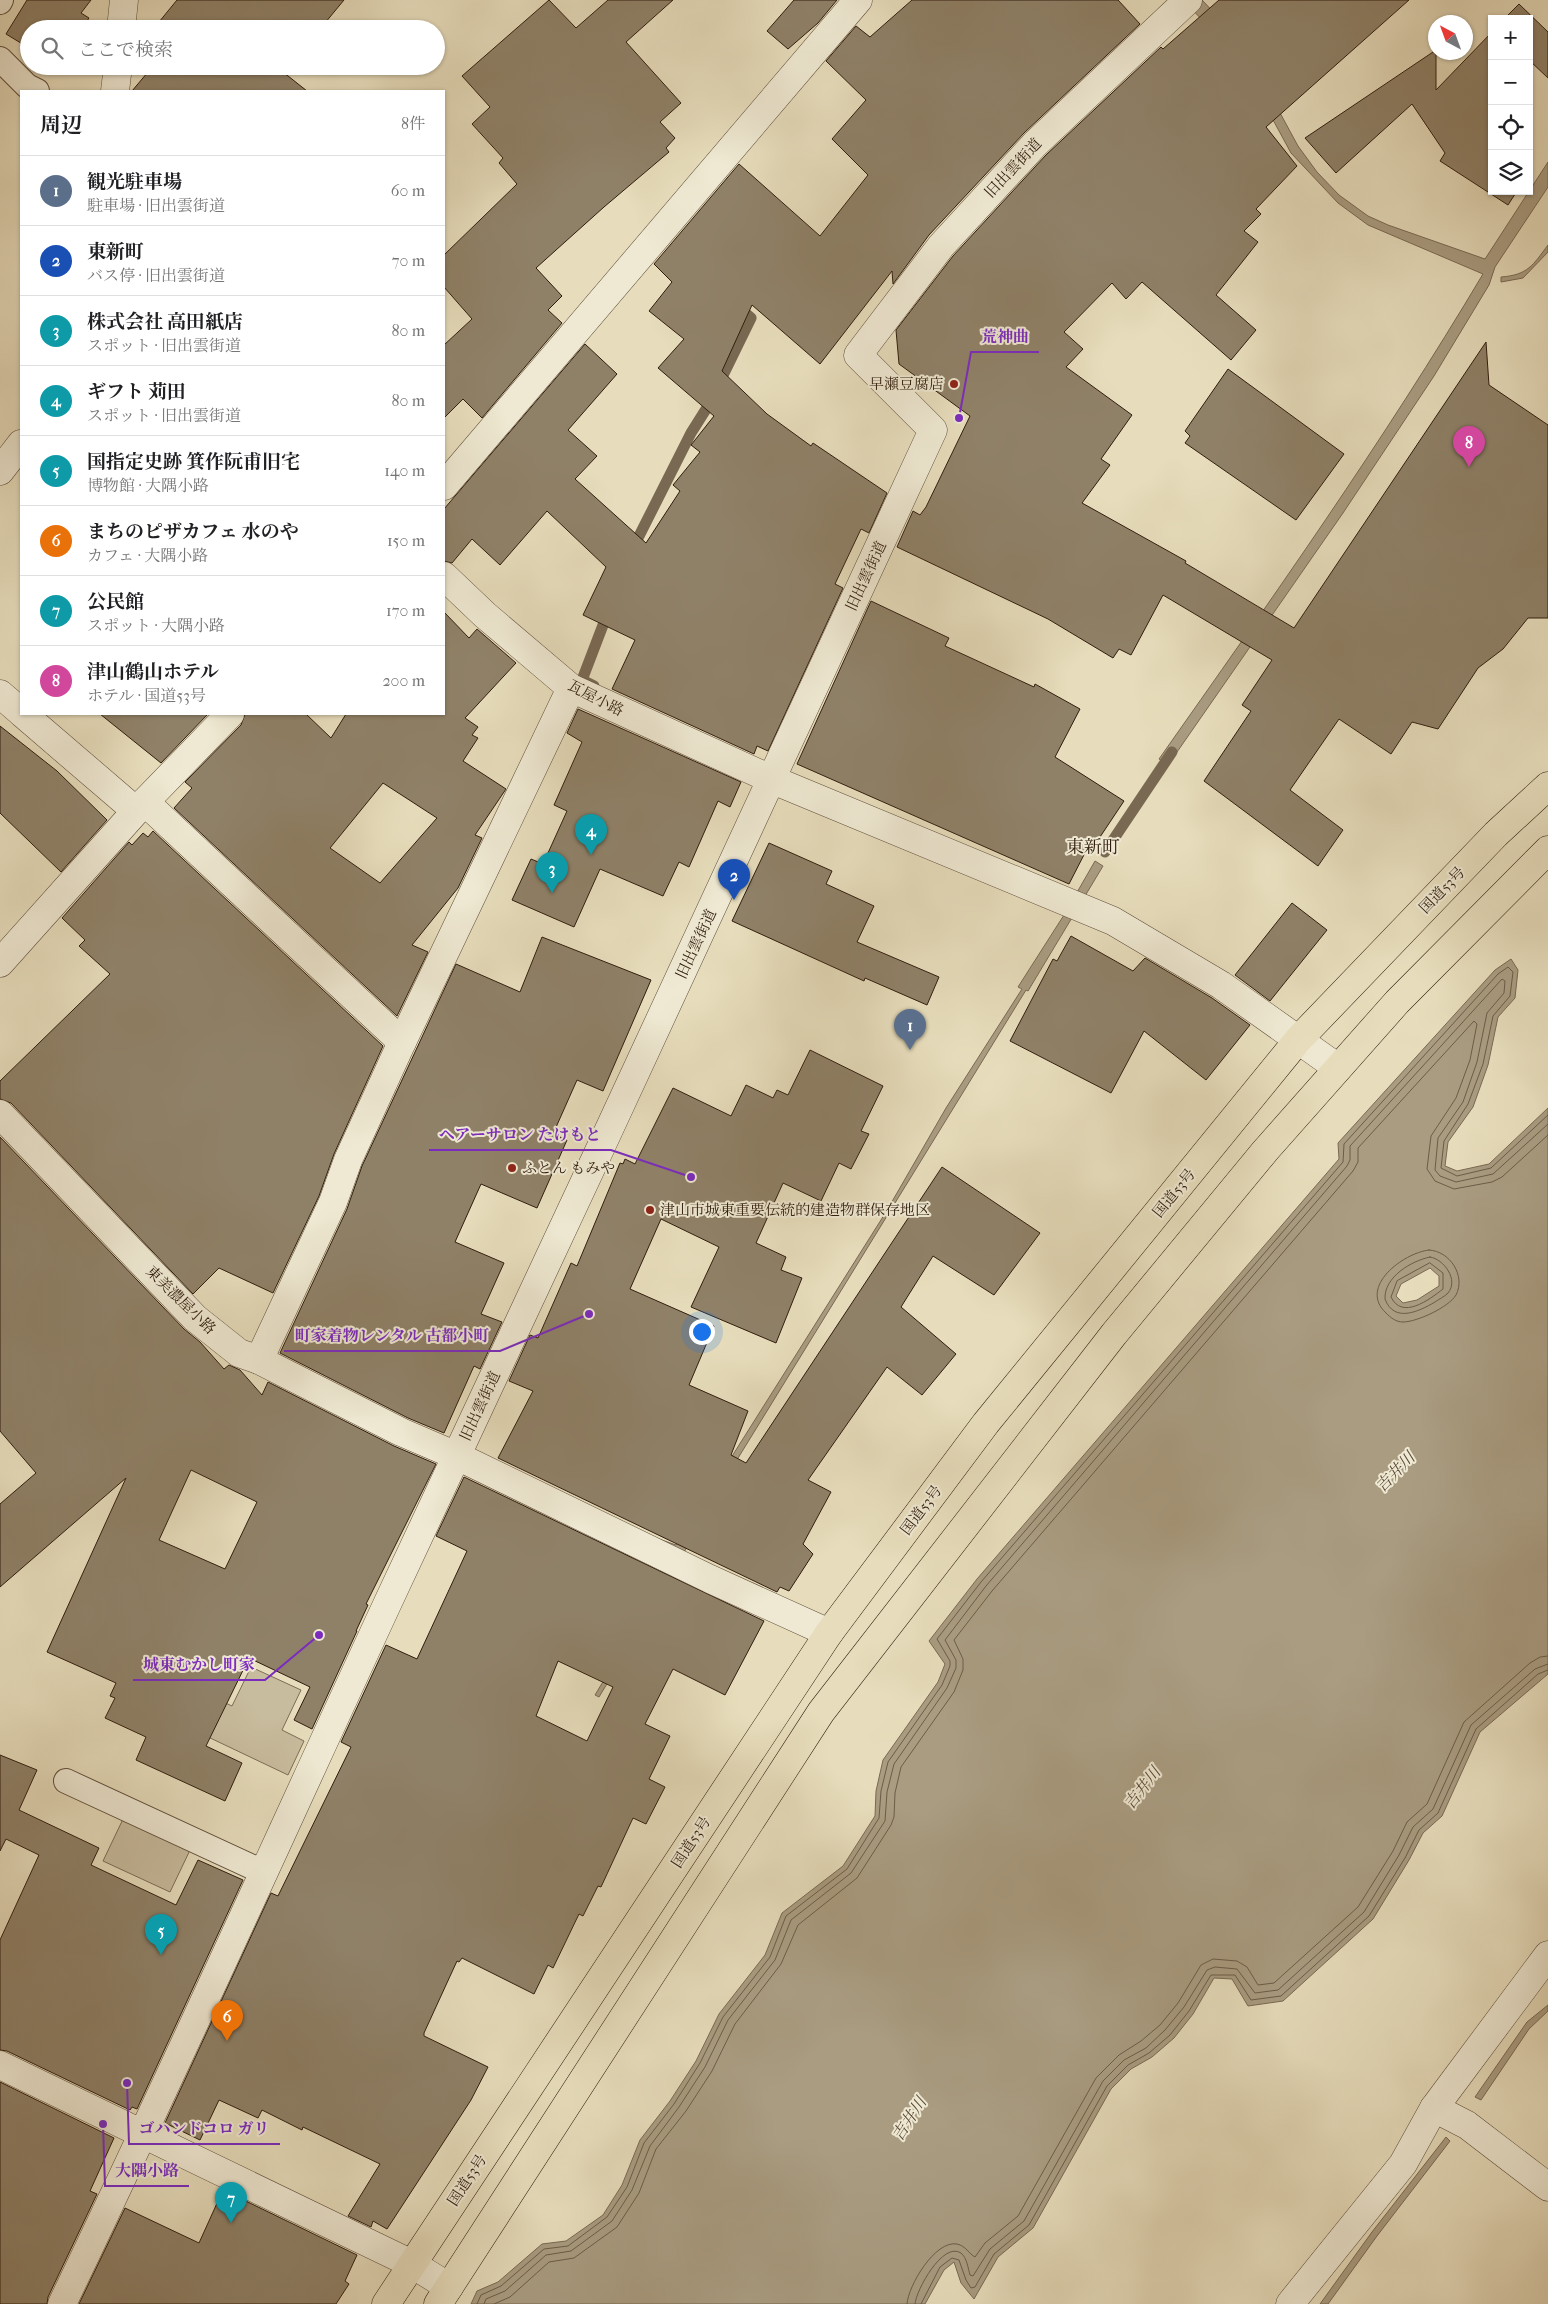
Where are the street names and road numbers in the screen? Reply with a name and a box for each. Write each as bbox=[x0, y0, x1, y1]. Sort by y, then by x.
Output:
street label: 旧出雲街道 bbox=[981, 134, 1045, 202]
street label: 旧出雲街道 bbox=[842, 538, 890, 614]
street label: 瓦屋小路 bbox=[565, 676, 627, 720]
street label: 国道53号 bbox=[1416, 863, 1468, 917]
street label: 旧出雲街道 bbox=[672, 906, 720, 982]
street label: 国道53号 bbox=[1149, 1165, 1199, 1221]
street label: 東美濃屋小路 bbox=[142, 1262, 220, 1338]
street label: 旧出雲街道 bbox=[456, 1368, 504, 1444]
street label: 国道53号 bbox=[896, 1482, 946, 1538]
street label: 国道53号 bbox=[668, 1813, 714, 1871]
street label: 国道53号 bbox=[444, 2151, 490, 2209]

